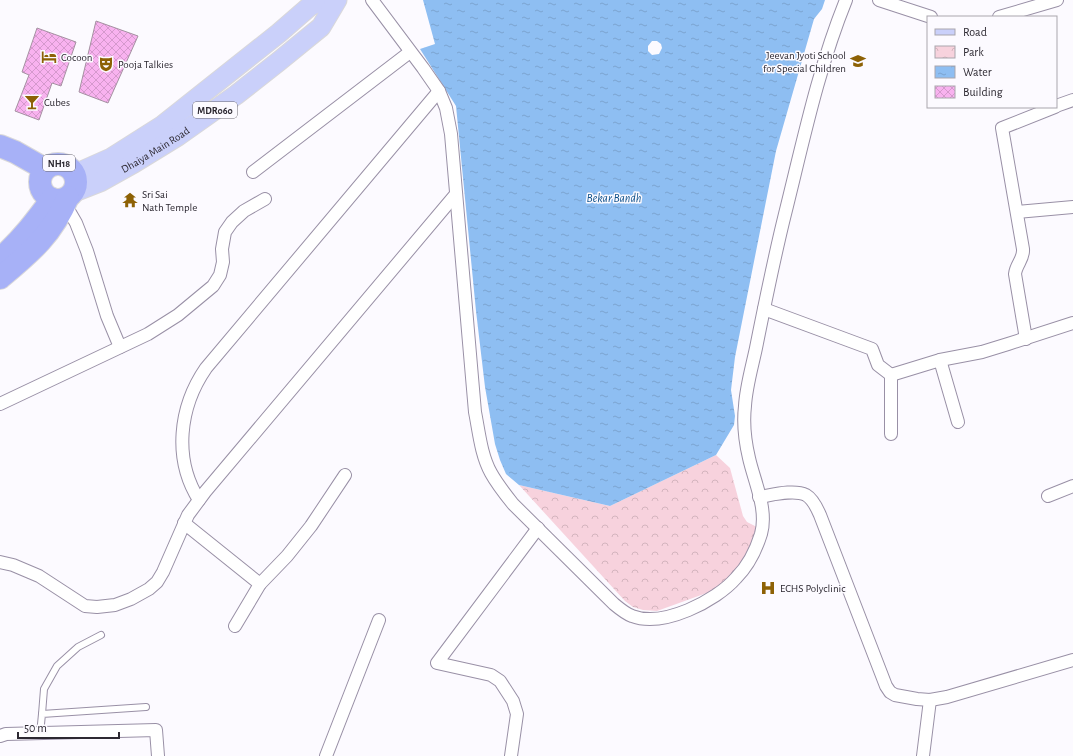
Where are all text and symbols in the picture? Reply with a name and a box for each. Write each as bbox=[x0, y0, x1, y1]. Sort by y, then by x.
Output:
legend bbox=[927, 16, 1057, 108]
text: Road bbox=[963, 26, 987, 38]
text: Park bbox=[963, 46, 984, 58]
hotel icon: Cocoon bbox=[40, 48, 58, 66]
place label: Jeevan Jyoti School for Special Children bbox=[763, 50, 846, 74]
place label: Cocoon bbox=[61, 52, 93, 63]
school or university icon: Jeevan Jyoti School for Special Children bbox=[849, 52, 867, 70]
theatre icon: Pooja Talkies bbox=[97, 55, 115, 73]
place label: Pooja Talkies bbox=[118, 59, 173, 70]
text: Water bbox=[963, 66, 992, 78]
text: Building bbox=[963, 86, 1003, 98]
bar icon: Cubes bbox=[23, 93, 41, 111]
place label: Cubes bbox=[44, 97, 70, 108]
road number: MDR060 bbox=[193, 102, 237, 118]
street label: Dhaiya Main Road bbox=[119, 125, 192, 175]
road number: NH18 bbox=[43, 155, 75, 171]
place label: Sri Sai Nath Temple bbox=[142, 189, 197, 213]
temple icon: Sri Sai Nath Temple bbox=[121, 191, 139, 209]
water label: Bekar Bandh bbox=[587, 192, 641, 204]
hospital icon: ECHS Polyclinic bbox=[759, 579, 777, 597]
place label: ECHS Polyclinic bbox=[780, 583, 846, 594]
scale bar bbox=[18, 714, 119, 740]
text: 50 m bbox=[24, 722, 47, 734]

